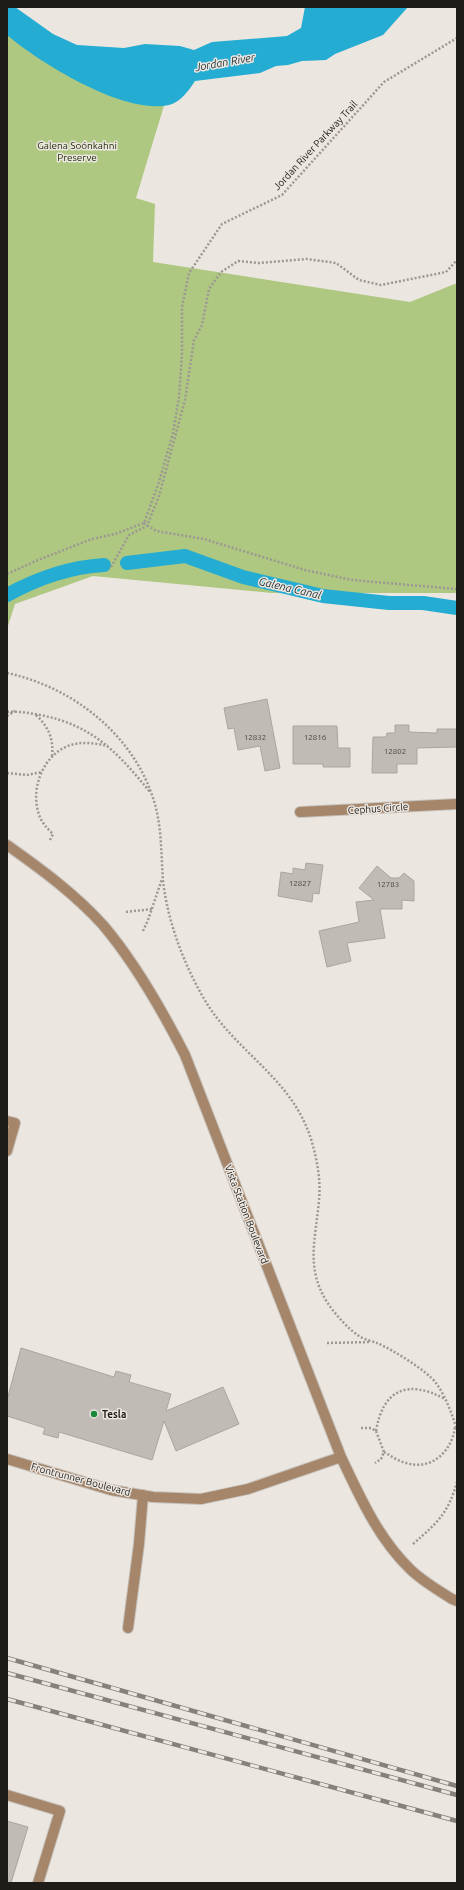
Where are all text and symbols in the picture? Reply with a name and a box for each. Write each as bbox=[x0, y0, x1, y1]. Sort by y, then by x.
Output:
water label: Jordan River bbox=[193, 51, 257, 73]
street label: Jordan River Parkway Trail bbox=[271, 98, 360, 192]
park label: Galena Soónkahni Preserve bbox=[37, 140, 117, 163]
water label: Galena Canal bbox=[257, 575, 323, 601]
house number: 12832 bbox=[244, 733, 266, 742]
house number: 12816 bbox=[304, 733, 327, 742]
house number: 12802 bbox=[384, 747, 406, 756]
street label: Cephus Circle bbox=[347, 801, 409, 816]
house number: 12827 bbox=[289, 879, 311, 888]
house number: 12783 bbox=[377, 880, 399, 889]
street label: Vista Station Boulevard bbox=[223, 1163, 271, 1265]
marker: Tesla bbox=[89, 1409, 99, 1419]
place label: Tesla bbox=[102, 1409, 126, 1420]
street label: Frontrunner Boulevard bbox=[30, 1461, 132, 1498]

